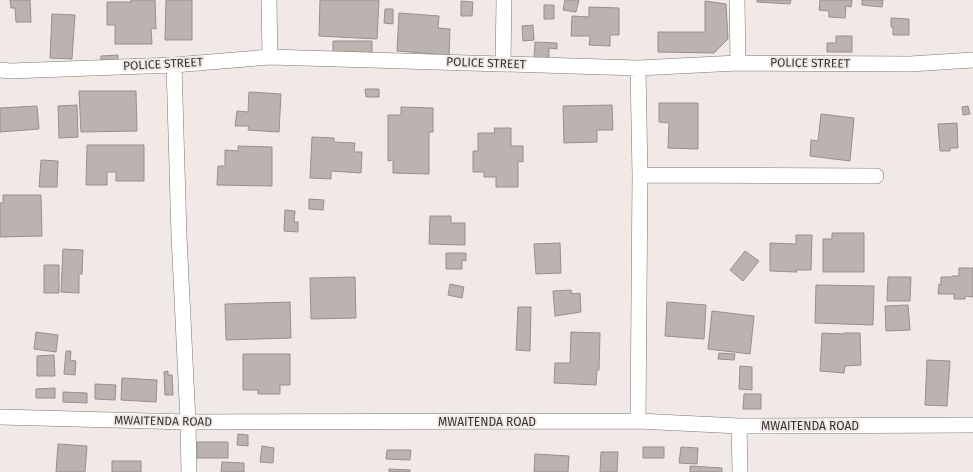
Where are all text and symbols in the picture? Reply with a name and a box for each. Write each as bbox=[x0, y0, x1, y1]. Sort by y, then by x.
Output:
street label: POLICE STREET bbox=[123, 55, 204, 73]
street label: POLICE STREET bbox=[446, 55, 527, 71]
street label: POLICE STREET bbox=[770, 55, 851, 71]
street label: MWAITENDA ROAD bbox=[114, 413, 212, 429]
street label: MWAITENDA ROAD bbox=[438, 415, 536, 429]
street label: MWAITENDA ROAD bbox=[761, 419, 859, 433]

